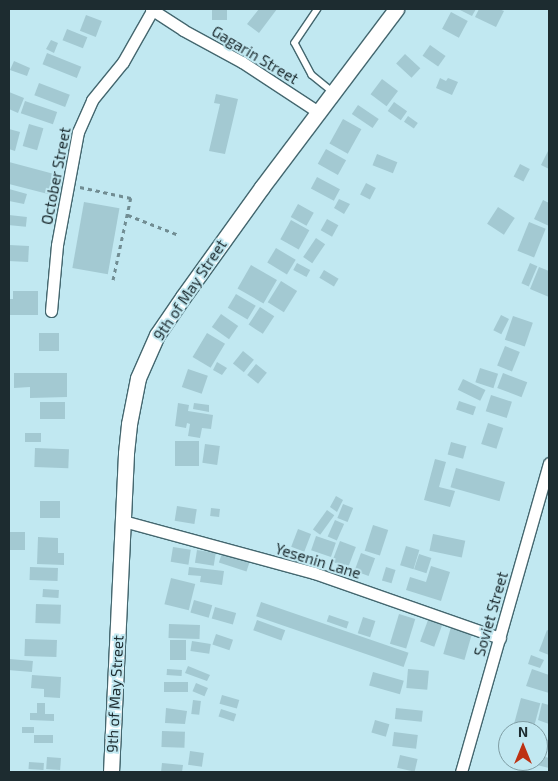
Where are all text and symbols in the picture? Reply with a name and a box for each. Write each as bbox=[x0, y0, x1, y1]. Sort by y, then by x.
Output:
street label: Gagarin Street bbox=[209, 22, 301, 88]
street label: October Street bbox=[38, 126, 74, 226]
street label: 9th of May Street bbox=[149, 236, 231, 344]
street label: Yesenin Lane bbox=[273, 539, 363, 583]
street label: Soviet Street bbox=[470, 570, 512, 658]
street label: 9th of May Street bbox=[103, 634, 127, 754]
north arrow bbox=[498, 721, 548, 771]
text: N bbox=[518, 723, 528, 740]

